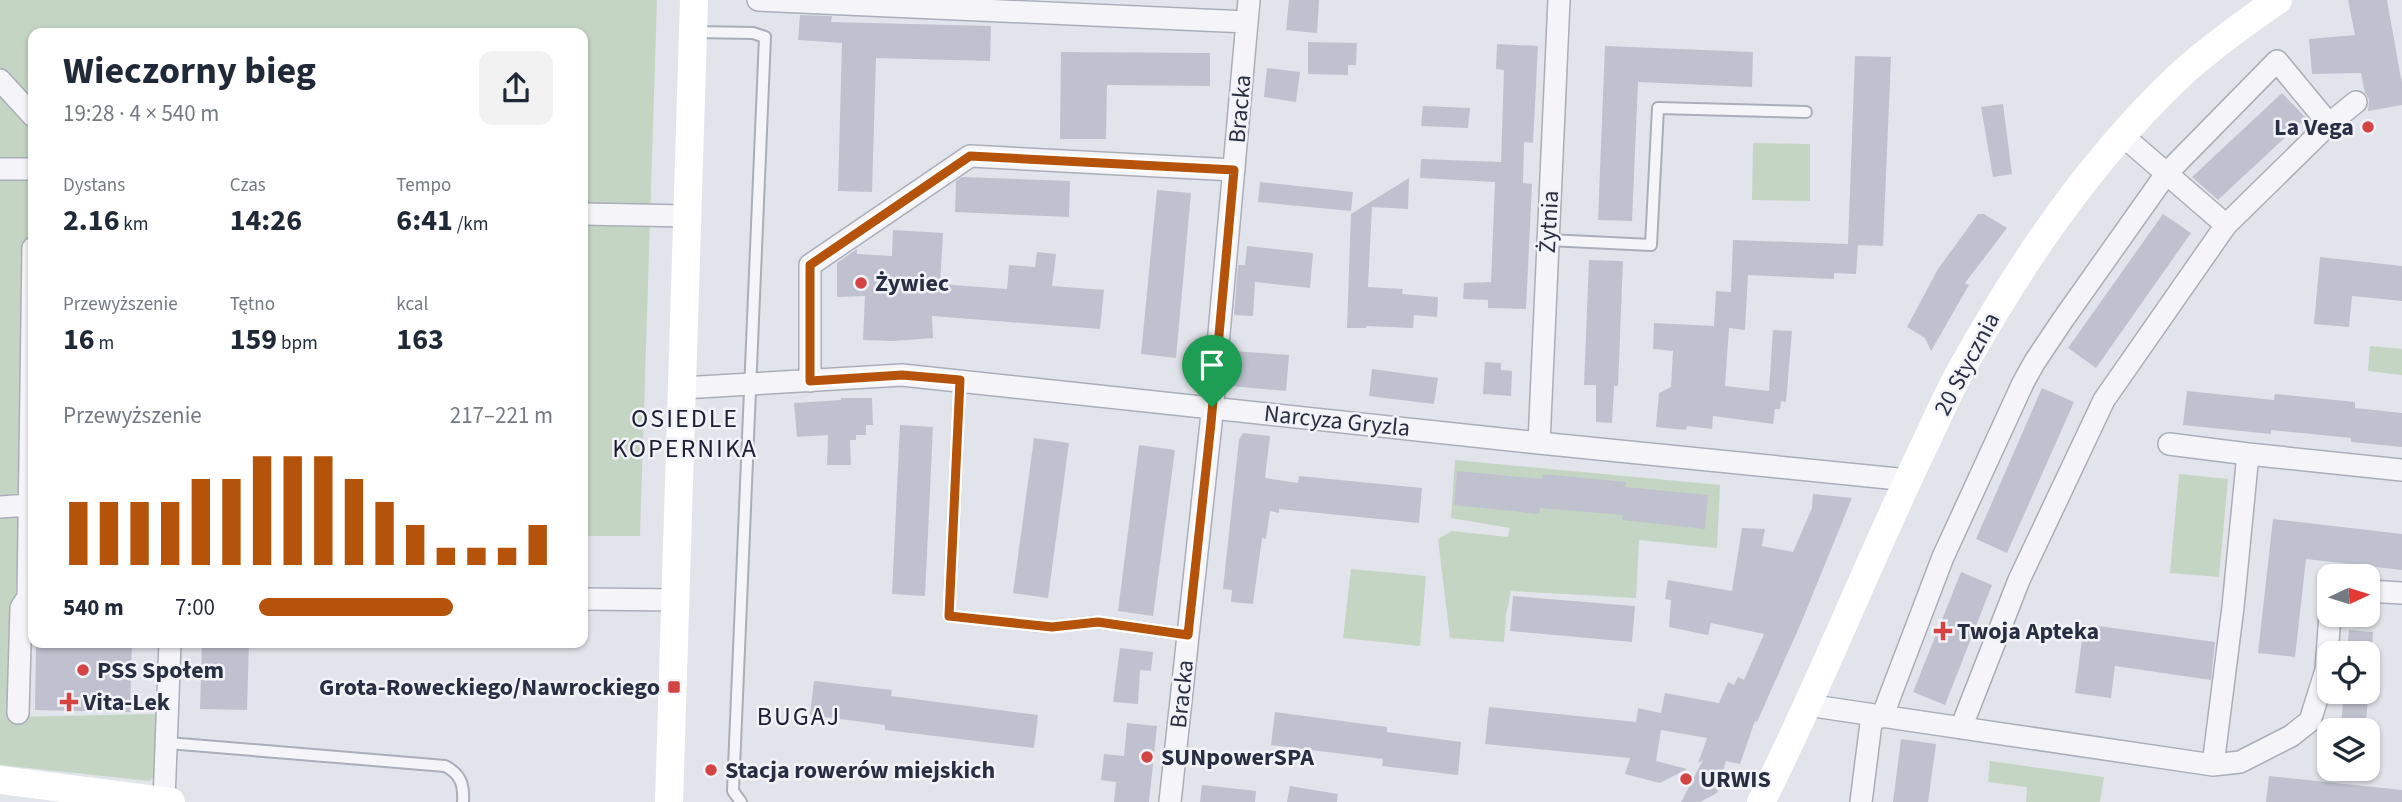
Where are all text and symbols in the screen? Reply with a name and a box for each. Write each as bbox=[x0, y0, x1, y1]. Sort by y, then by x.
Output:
text: Wieczorny bieg bbox=[63, 44, 316, 98]
button: share bbox=[479, 51, 553, 125]
street label: Bracka bbox=[1220, 73, 1260, 145]
text: 19:28 · 4 × 540 m bbox=[63, 97, 219, 130]
place label: La Vega bbox=[2274, 110, 2354, 145]
marker: La Vega bbox=[2360, 119, 2376, 135]
text: Dystans bbox=[63, 172, 125, 199]
text: Czas bbox=[230, 172, 266, 199]
text: Tempo bbox=[396, 172, 451, 199]
street label: Żytnia bbox=[1530, 190, 1568, 254]
text: 2.16 bbox=[63, 199, 120, 242]
text: 14:26 bbox=[230, 199, 302, 242]
text: 6:41 bbox=[396, 199, 453, 242]
text: km bbox=[120, 211, 149, 238]
text: /km bbox=[453, 211, 488, 238]
place label: Żywiec bbox=[875, 266, 949, 301]
marker: Żywiec bbox=[853, 275, 869, 291]
text: Przewyższenie bbox=[63, 291, 178, 318]
text: Tętno bbox=[230, 291, 275, 318]
text: kcal bbox=[396, 291, 428, 318]
street label: 20 Stycznia bbox=[1925, 306, 2009, 422]
text: 16 bbox=[63, 318, 95, 361]
text: 159 bbox=[230, 318, 277, 361]
text: 163 bbox=[396, 318, 444, 361]
text: m bbox=[95, 330, 114, 357]
text: bpm bbox=[277, 330, 318, 357]
pin bbox=[1182, 335, 1242, 407]
icon: arrive bbox=[1193, 346, 1231, 384]
street label: Narcyza Gryzla bbox=[1262, 396, 1412, 446]
text: Przewyższenie bbox=[63, 399, 202, 432]
text: 217–221 m bbox=[450, 399, 553, 432]
district label: OSIEDLE KOPERNIKA bbox=[612, 400, 758, 467]
north arrow bbox=[2317, 564, 2380, 626]
map controls bbox=[2317, 564, 2380, 781]
text: 540 m bbox=[63, 591, 124, 624]
text: 7:00 bbox=[175, 591, 215, 624]
place label: Twoja Apteka bbox=[1957, 614, 2099, 649]
marker: Twoja Apteka bbox=[1935, 623, 1951, 639]
button: locate bbox=[2317, 641, 2380, 704]
place label: PSS Społem bbox=[97, 653, 224, 688]
street label: Bracka bbox=[1161, 658, 1203, 730]
marker: PSS Społem bbox=[75, 662, 91, 678]
place label: Grota-Roweckiego/Nawrockiego bbox=[319, 670, 660, 705]
marker: Grota-Roweckiego/Nawrockiego bbox=[666, 679, 682, 695]
place label: Vita-Lek bbox=[82, 685, 171, 720]
marker: Vita-Lek bbox=[61, 694, 77, 710]
district label: BUGAJ bbox=[757, 698, 841, 735]
button: layers bbox=[2317, 718, 2380, 781]
place label: SUNpowerSPA bbox=[1161, 740, 1314, 775]
marker: SUNpowerSPA bbox=[1139, 749, 1155, 765]
place label: Stacja rowerów miejskich bbox=[725, 753, 995, 788]
marker: Stacja rowerów miejskich bbox=[703, 762, 719, 778]
place label: URWIS bbox=[1700, 762, 1771, 797]
marker: URWIS bbox=[1678, 771, 1694, 787]

